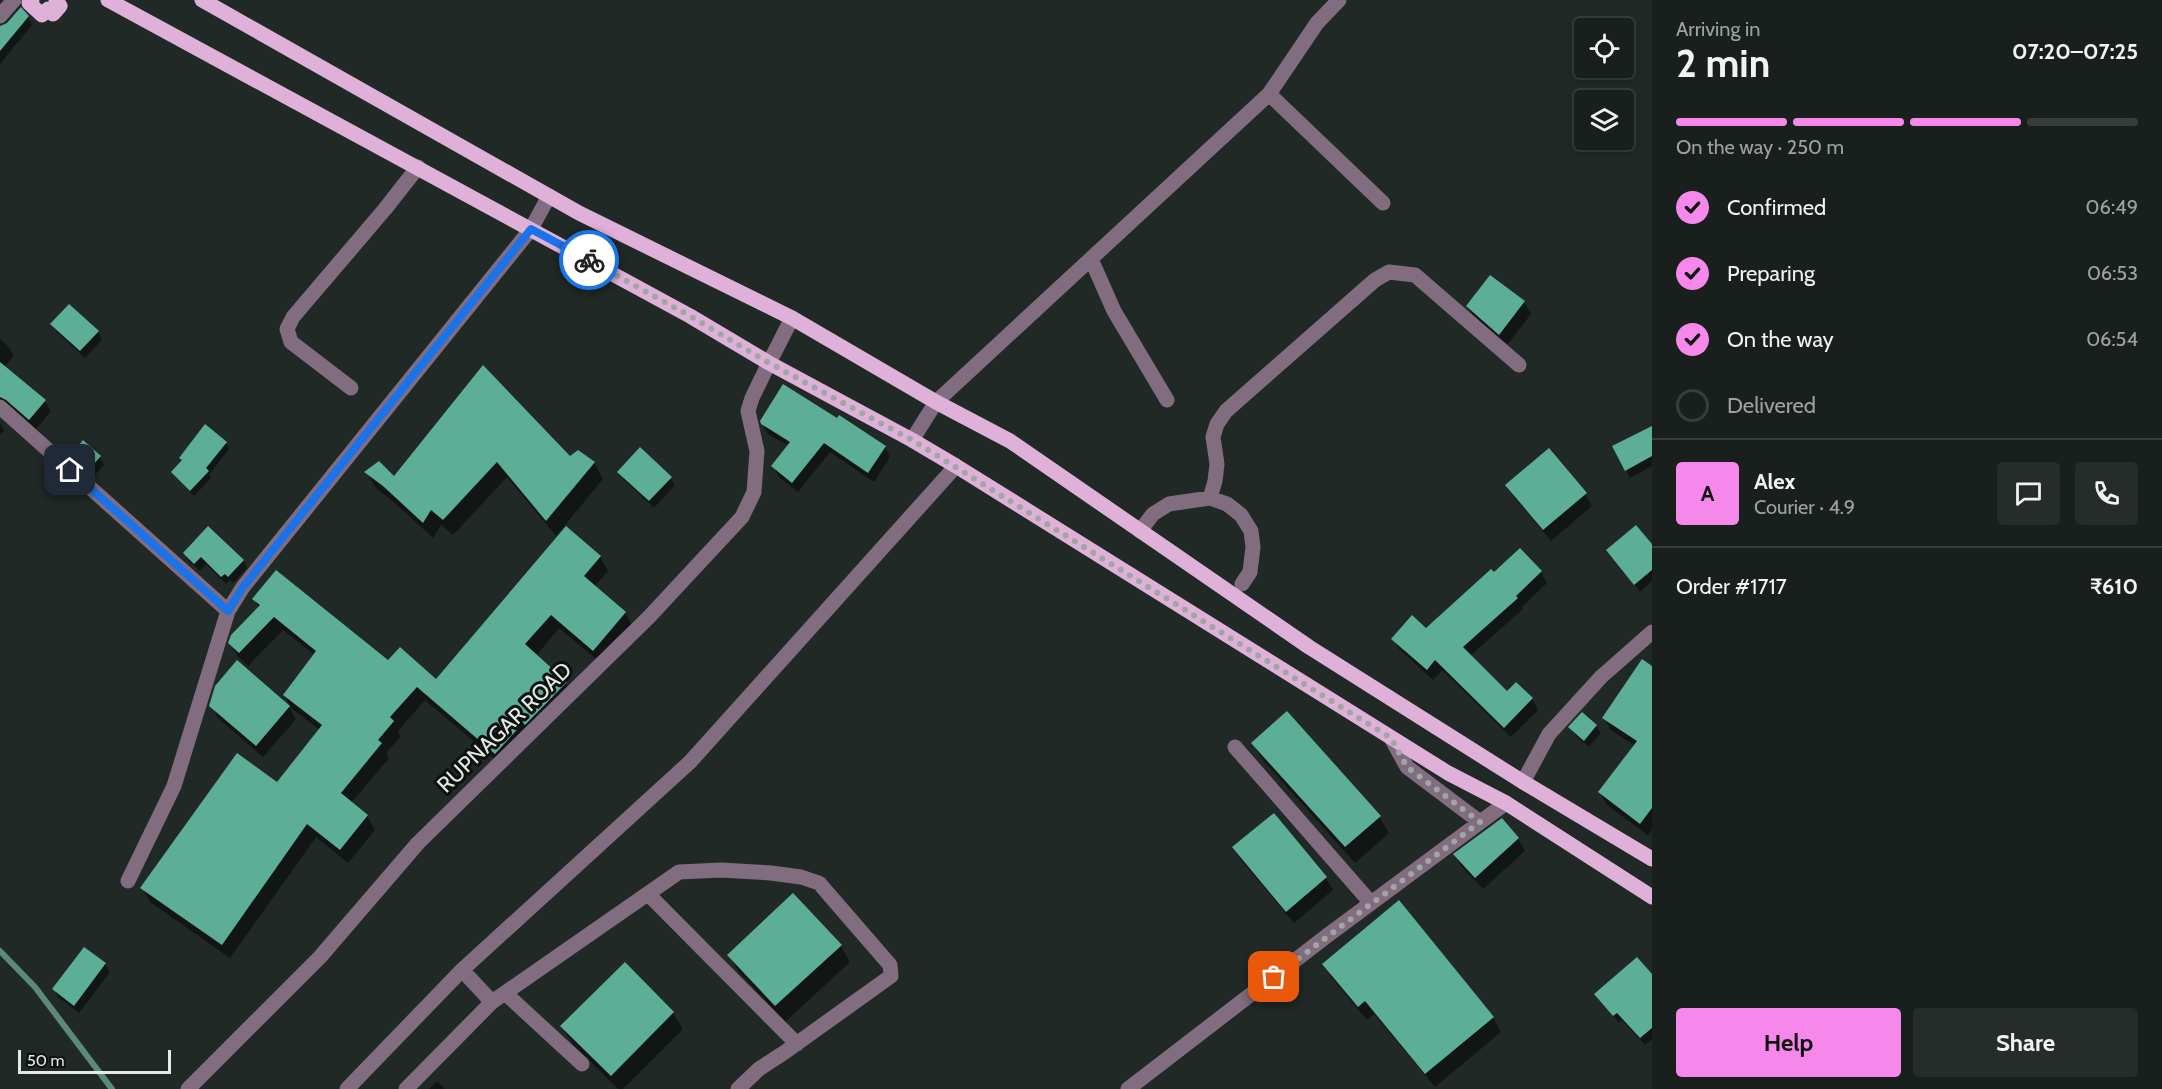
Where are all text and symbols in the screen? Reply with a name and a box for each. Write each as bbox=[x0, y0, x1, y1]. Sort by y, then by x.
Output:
text: Arriving in bbox=[1676, 17, 1760, 41]
map controls bbox=[1574, 18, 1634, 150]
button: locate bbox=[1574, 18, 1634, 78]
text: 07:20–07:25 bbox=[2012, 38, 2138, 65]
text: 2 min bbox=[1676, 39, 1770, 87]
button: layers bbox=[1574, 90, 1634, 150]
text: On the way · 250 m bbox=[1676, 135, 1844, 159]
icon: check bbox=[1676, 191, 1709, 224]
text: Confirmed bbox=[1727, 194, 1826, 221]
text: 06:49 bbox=[2086, 195, 2138, 219]
courier bbox=[559, 230, 619, 290]
icon: bike bbox=[573, 244, 606, 277]
icon: check bbox=[1676, 257, 1709, 290]
text: Preparing bbox=[1727, 260, 1815, 287]
text: 06:53 bbox=[2087, 261, 2138, 285]
icon: check bbox=[1676, 323, 1709, 356]
text: On the way bbox=[1727, 326, 1834, 353]
text: 06:54 bbox=[2086, 327, 2138, 351]
text: Delivered bbox=[1727, 392, 1816, 419]
pin bbox=[44, 444, 95, 495]
icon: home bbox=[53, 453, 86, 486]
button: chat bbox=[1997, 462, 2060, 525]
button: phone bbox=[2075, 462, 2138, 525]
text: Alex bbox=[1754, 468, 1795, 495]
text: A bbox=[1701, 480, 1714, 507]
text: Courier · 4.9 bbox=[1754, 495, 1855, 519]
text: Order #1717 bbox=[1676, 573, 1787, 600]
text: ₹610 bbox=[2090, 573, 2138, 600]
street label: RUPNAGAR ROAD bbox=[431, 656, 577, 798]
pin bbox=[1248, 951, 1299, 1002]
icon: bag bbox=[1257, 960, 1290, 993]
button: Help bbox=[1676, 1008, 1901, 1077]
button: Share bbox=[1913, 1008, 2138, 1077]
scale bar bbox=[18, 1047, 171, 1074]
text: 50 m bbox=[27, 1051, 64, 1070]

